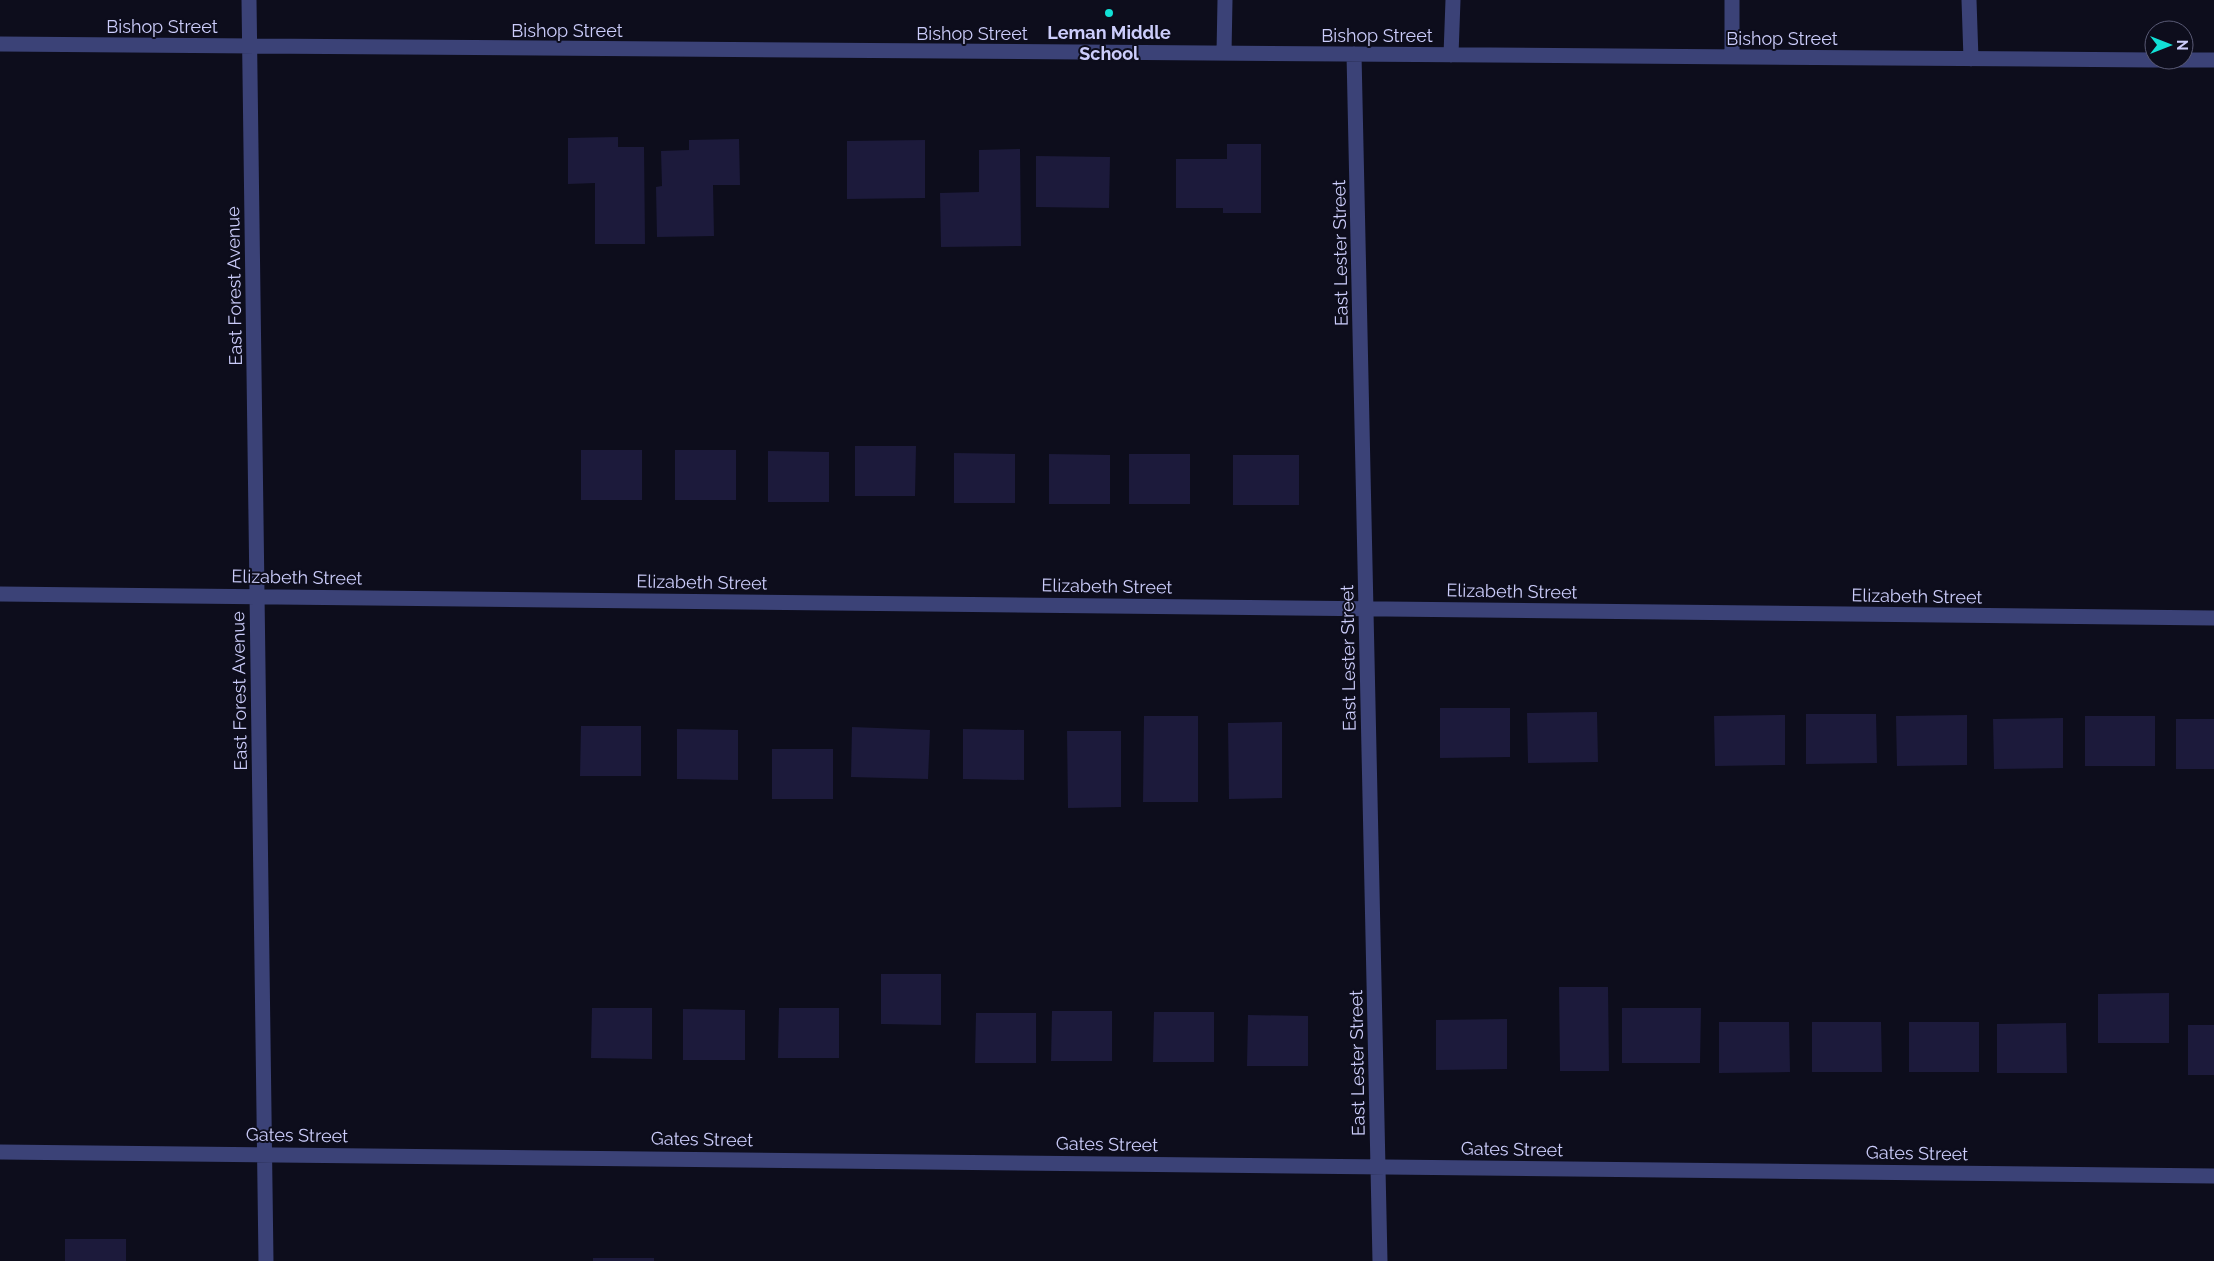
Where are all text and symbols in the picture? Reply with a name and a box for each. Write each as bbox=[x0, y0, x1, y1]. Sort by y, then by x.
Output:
marker: Leman Middle School bbox=[1103, 7, 1115, 19]
street label: Bishop Street bbox=[106, 16, 218, 37]
street label: Bishop Street bbox=[511, 20, 623, 41]
north arrow bbox=[2144, 20, 2194, 70]
place label: Leman Middle School bbox=[1047, 22, 1171, 64]
street label: Bishop Street bbox=[916, 23, 1028, 44]
street label: Bishop Street bbox=[1321, 25, 1433, 46]
street label: Bishop Street bbox=[1726, 28, 1838, 49]
text: N bbox=[2174, 40, 2190, 50]
street label: East Lester Street bbox=[1328, 180, 1352, 326]
street label: East Forest Avenue bbox=[222, 206, 246, 366]
street label: Elizabeth Street bbox=[231, 565, 363, 589]
street label: Elizabeth Street bbox=[636, 570, 768, 594]
street label: Elizabeth Street bbox=[1041, 574, 1173, 598]
street label: Elizabeth Street bbox=[1446, 579, 1578, 603]
street label: Elizabeth Street bbox=[1851, 584, 1983, 608]
street label: East Lester Street bbox=[1336, 585, 1360, 731]
street label: East Forest Avenue bbox=[227, 611, 251, 771]
street label: East Lester Street bbox=[1345, 990, 1369, 1136]
street label: Gates Street bbox=[246, 1124, 348, 1146]
street label: Gates Street bbox=[651, 1128, 753, 1150]
street label: Gates Street bbox=[1056, 1133, 1158, 1155]
street label: Gates Street bbox=[1461, 1138, 1563, 1160]
street label: Gates Street bbox=[1866, 1142, 1968, 1164]

